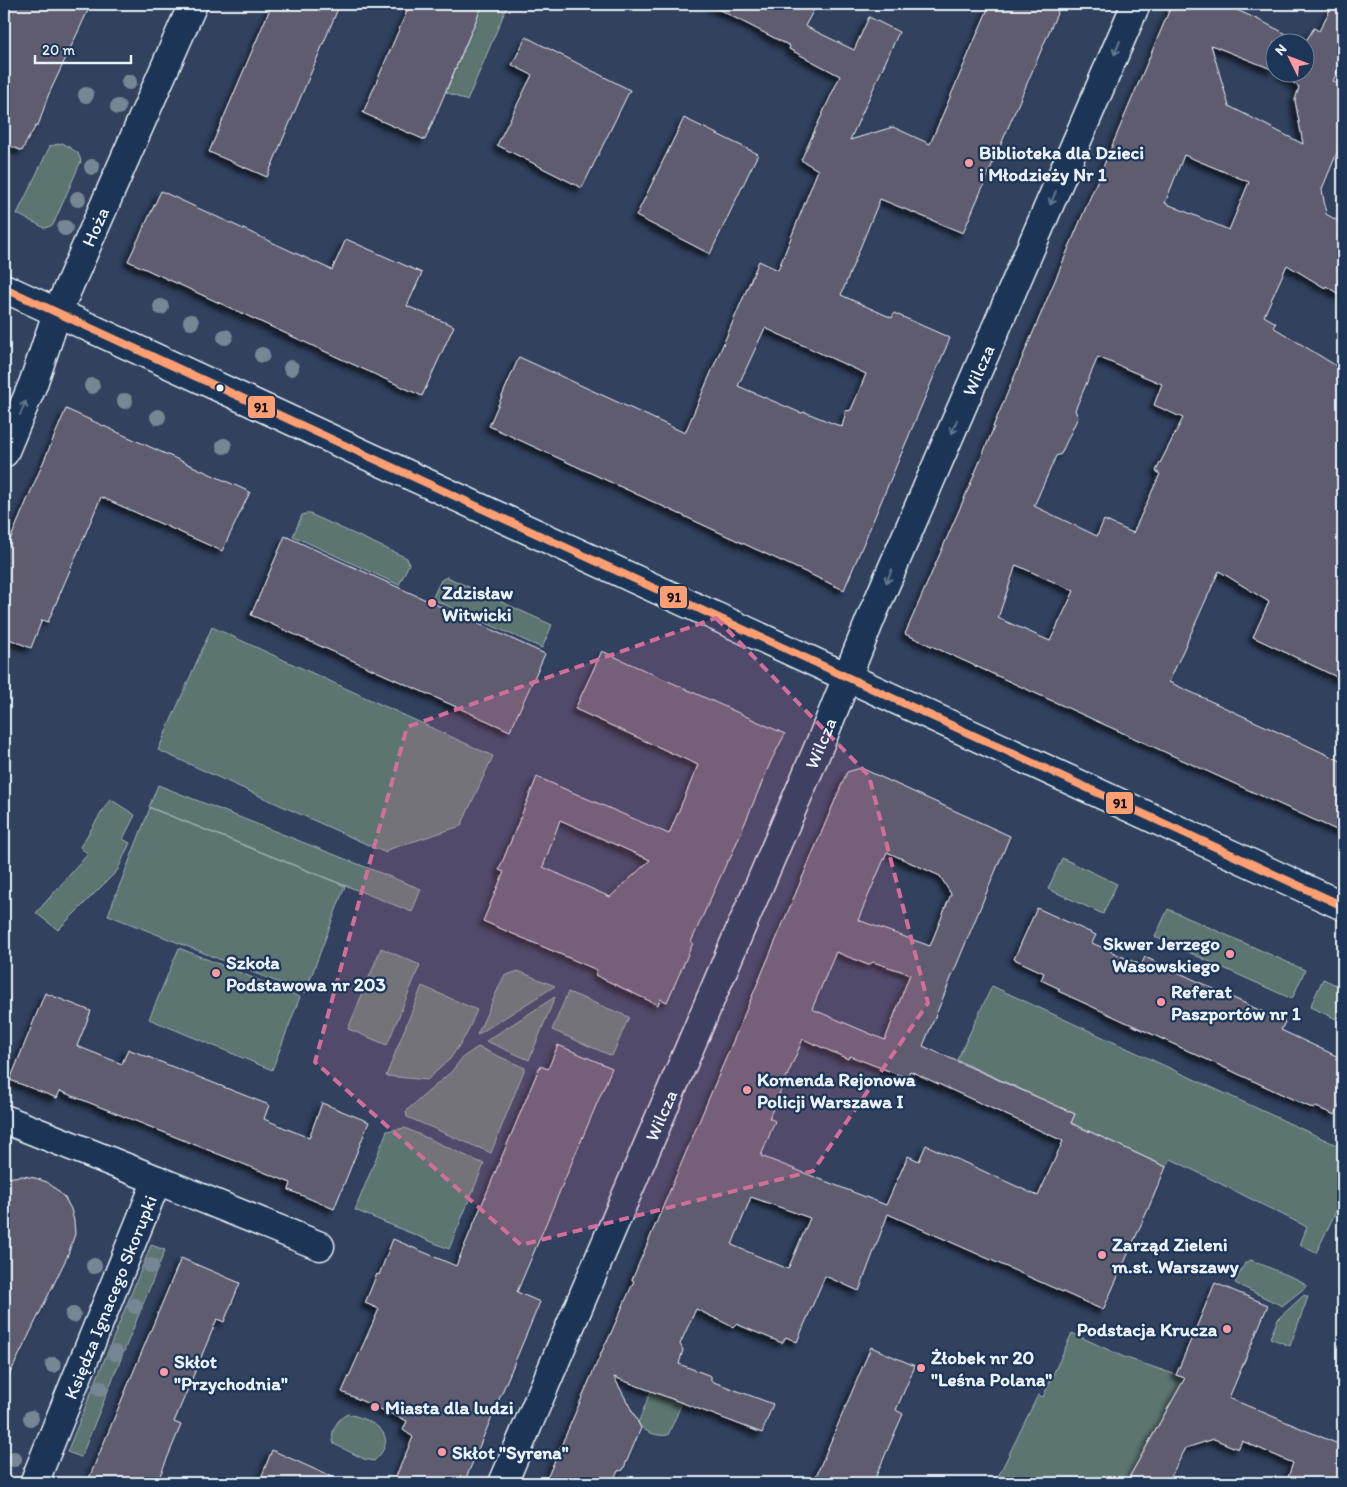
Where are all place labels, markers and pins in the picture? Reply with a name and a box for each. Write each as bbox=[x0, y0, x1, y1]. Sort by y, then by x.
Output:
place label: Biblioteka dla Dzieci i Młodzieży Nr 1 bbox=[979, 141, 1144, 186]
marker: Biblioteka dla Dzieci i Młodzieży Nr 1 bbox=[963, 157, 975, 169]
unlabelled marker bbox=[215, 383, 225, 393]
place label: Zdzisław Witwicki bbox=[442, 581, 513, 626]
marker: Zdzisław Witwicki bbox=[426, 597, 438, 609]
place label: Skwer Jerzego Wasowskiego bbox=[1103, 932, 1220, 977]
marker: Skwer Jerzego Wasowskiego bbox=[1224, 948, 1236, 960]
place label: Szkoła Podstawowa nr 203 bbox=[226, 951, 386, 996]
marker: Szkoła Podstawowa nr 203 bbox=[210, 967, 222, 979]
place label: Referat Paszportów nr 1 bbox=[1171, 980, 1301, 1025]
marker: Referat Paszportów nr 1 bbox=[1155, 996, 1167, 1008]
place label: Komenda Rejonowa Policji Warszawa I bbox=[757, 1068, 917, 1113]
marker: Komenda Rejonowa Policji Warszawa I bbox=[741, 1084, 753, 1096]
place label: Zarząd Zieleni m.st. Warszawy bbox=[1111, 1233, 1239, 1278]
marker: Zarząd Zieleni m.st. Warszawy bbox=[1096, 1249, 1108, 1261]
place label: Podstacja Krucza bbox=[1077, 1318, 1218, 1341]
marker: Podstacja Krucza bbox=[1221, 1323, 1233, 1335]
place label: Żłobek nr 20 "Leśna Polana" bbox=[931, 1346, 1052, 1391]
place label: Skłot "Przychodnia" bbox=[174, 1350, 288, 1395]
marker: Żłobek nr 20 "Leśna Polana" bbox=[915, 1362, 927, 1374]
marker: Skłot "Przychodnia" bbox=[158, 1366, 170, 1378]
place label: Miasta dla ludzi bbox=[385, 1396, 513, 1419]
marker: Miasta dla ludzi bbox=[369, 1401, 381, 1413]
place label: Skłot "Syrena" bbox=[452, 1441, 569, 1464]
marker: Skłot "Syrena" bbox=[436, 1446, 448, 1458]

